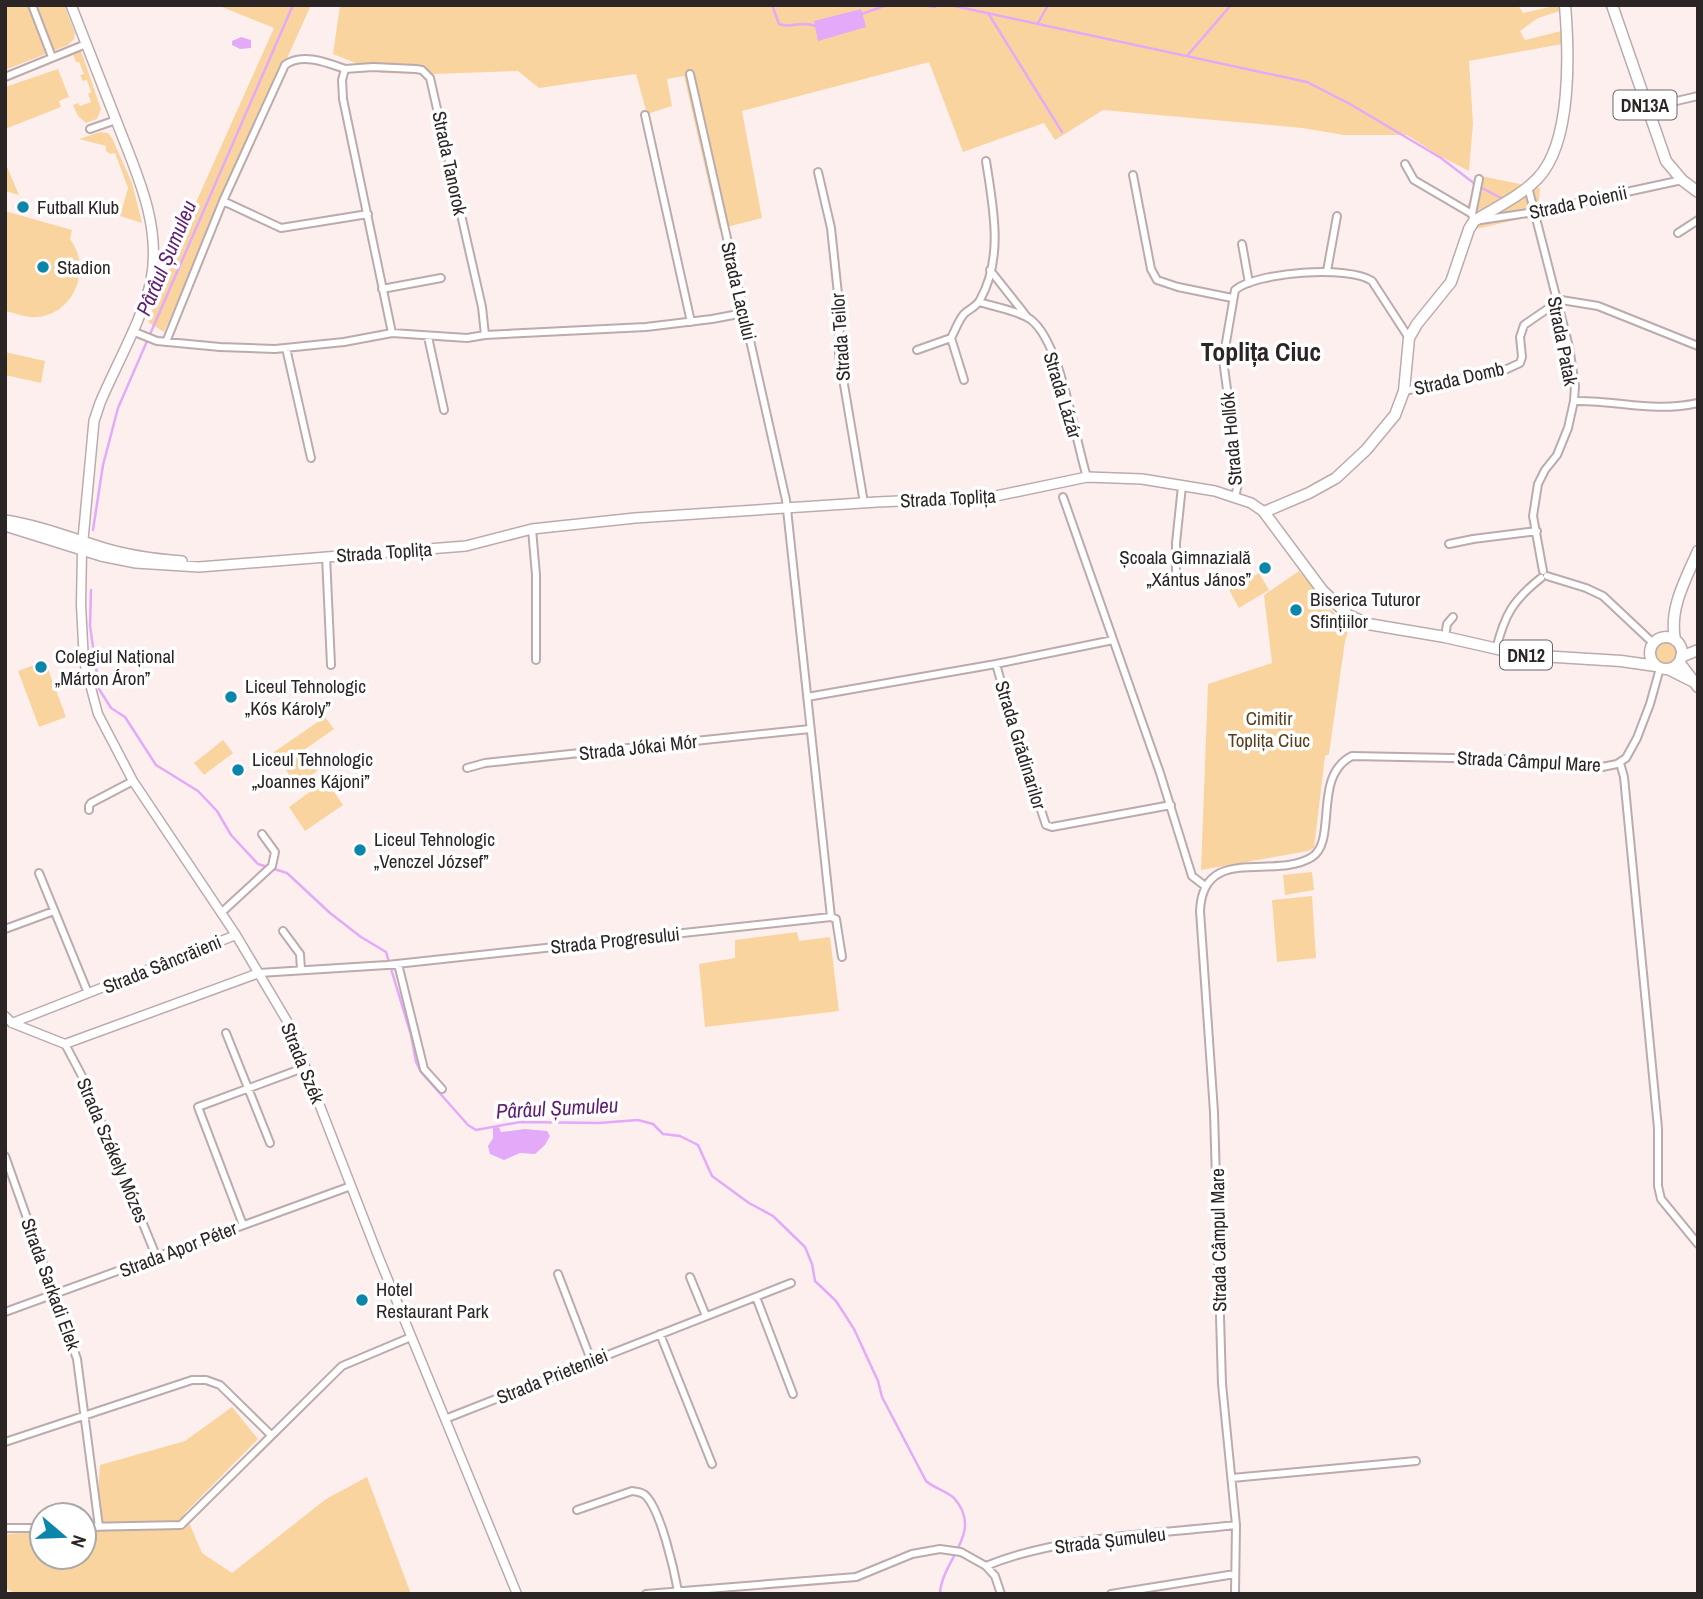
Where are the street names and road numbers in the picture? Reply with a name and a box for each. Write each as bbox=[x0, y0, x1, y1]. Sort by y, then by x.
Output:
road number: DN13A bbox=[1614, 90, 1676, 120]
street label: Strada Tanorok bbox=[426, 109, 474, 218]
street label: Strada Poienii bbox=[1527, 179, 1629, 225]
street label: Strada Lacului bbox=[715, 239, 763, 343]
street label: Strada Teilor bbox=[824, 291, 856, 382]
street label: Strada Patak bbox=[1542, 294, 1584, 388]
street label: Strada Lázár bbox=[1038, 349, 1089, 442]
street label: Strada Domb bbox=[1411, 355, 1507, 401]
street label: Strada Hollók bbox=[1214, 391, 1248, 487]
street label: Strada Toplița bbox=[899, 482, 997, 513]
street label: Strada Toplița bbox=[335, 536, 433, 568]
road number: DN12 bbox=[1500, 640, 1552, 670]
street label: Strada Grădinarilor bbox=[989, 677, 1053, 813]
street label: Strada Jókai Mór bbox=[578, 728, 699, 766]
street label: Strada Câmpul Mare bbox=[1457, 744, 1601, 778]
street label: Strada Progresului bbox=[549, 920, 681, 960]
street label: Strada Sâncrăieni bbox=[99, 928, 225, 1000]
street label: Strada Szék bbox=[275, 1019, 331, 1107]
street label: Strada Székely Mózes bbox=[71, 1074, 155, 1227]
street label: Strada Câmpul Mare bbox=[1204, 1168, 1232, 1312]
street label: Strada Sarkadi Elek bbox=[15, 1214, 87, 1354]
street label: Strada Apor Péter bbox=[116, 1214, 241, 1283]
street label: Strada Prieteniei bbox=[493, 1342, 611, 1410]
street label: Strada Șumuleu bbox=[1053, 1520, 1167, 1560]

